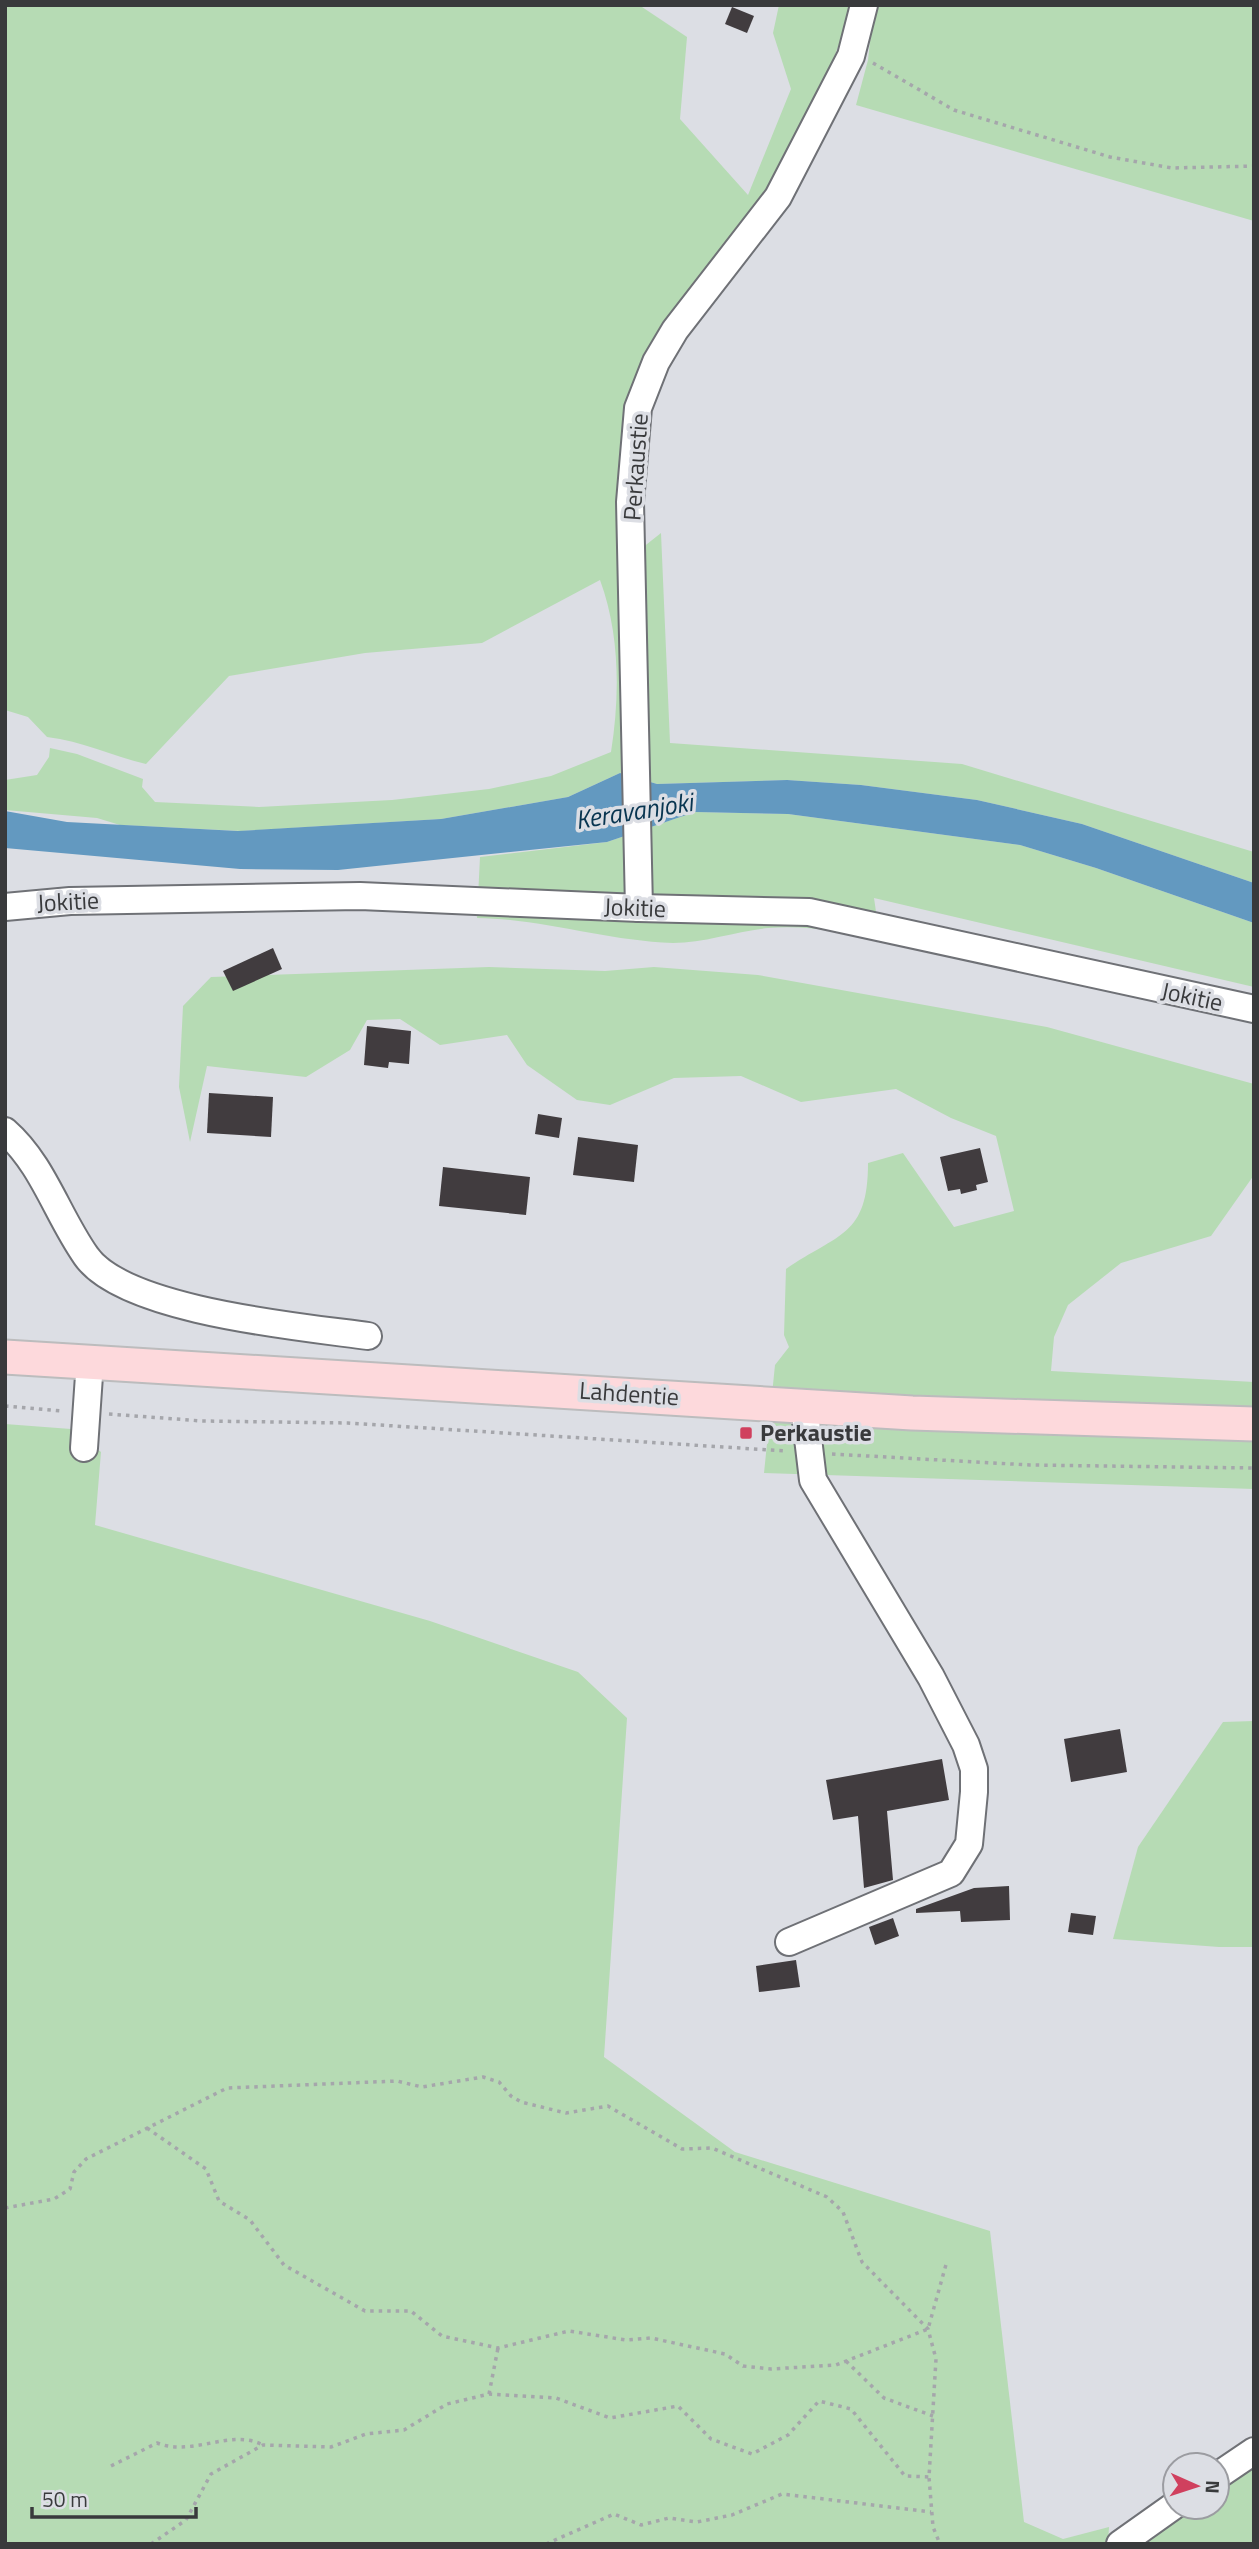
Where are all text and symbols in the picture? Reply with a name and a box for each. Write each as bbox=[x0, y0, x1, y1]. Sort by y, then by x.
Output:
street label: Perkaustie bbox=[613, 412, 657, 522]
water label: Keravanjoki bbox=[572, 782, 698, 839]
street label: Jokitie bbox=[36, 881, 100, 921]
street label: Jokitie bbox=[603, 888, 667, 926]
street label: Jokitie bbox=[1158, 972, 1226, 1020]
street label: Lahdentie bbox=[578, 1372, 680, 1414]
place label: Perkaustie bbox=[760, 1414, 872, 1450]
marker: Perkaustie bbox=[738, 1425, 754, 1441]
north arrow bbox=[1161, 2451, 1231, 2521]
scale bar bbox=[32, 2476, 196, 2520]
text: N bbox=[1199, 2480, 1228, 2494]
text: 50 m bbox=[42, 2483, 88, 2515]

